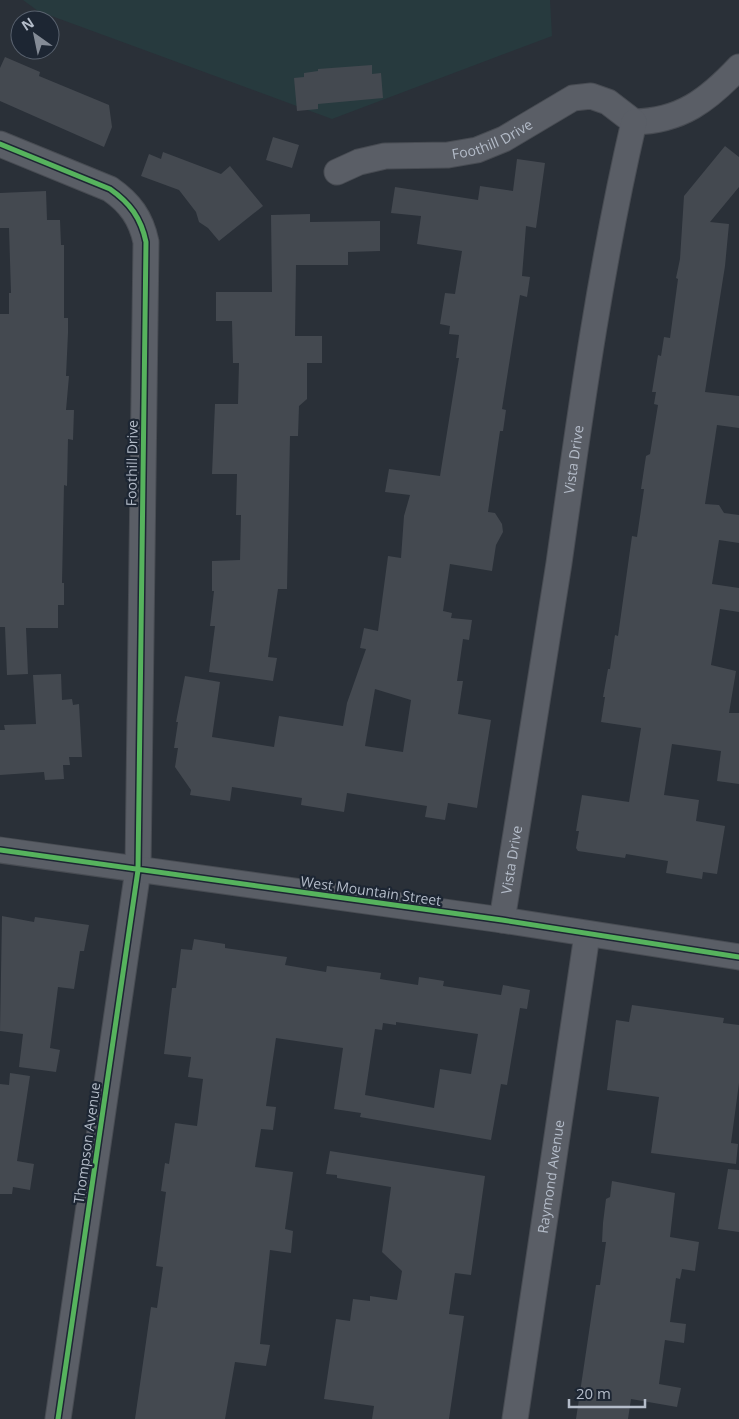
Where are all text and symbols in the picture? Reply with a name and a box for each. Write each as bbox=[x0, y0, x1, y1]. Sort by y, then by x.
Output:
north arrow bbox=[10, 10, 60, 60]
text: N bbox=[18, 13, 38, 35]
street label: Foothill Drive bbox=[450, 114, 536, 163]
street label: Foothill Drive bbox=[121, 420, 142, 506]
street label: Vista Drive bbox=[559, 424, 588, 495]
street label: Vista Drive bbox=[496, 824, 526, 895]
street label: West Mountain Street bbox=[299, 871, 443, 910]
street label: Thompson Avenue bbox=[69, 1081, 104, 1205]
street label: Raymond Avenue bbox=[533, 1118, 568, 1235]
scale bar bbox=[569, 1376, 645, 1408]
text: 20 m bbox=[576, 1383, 611, 1403]

